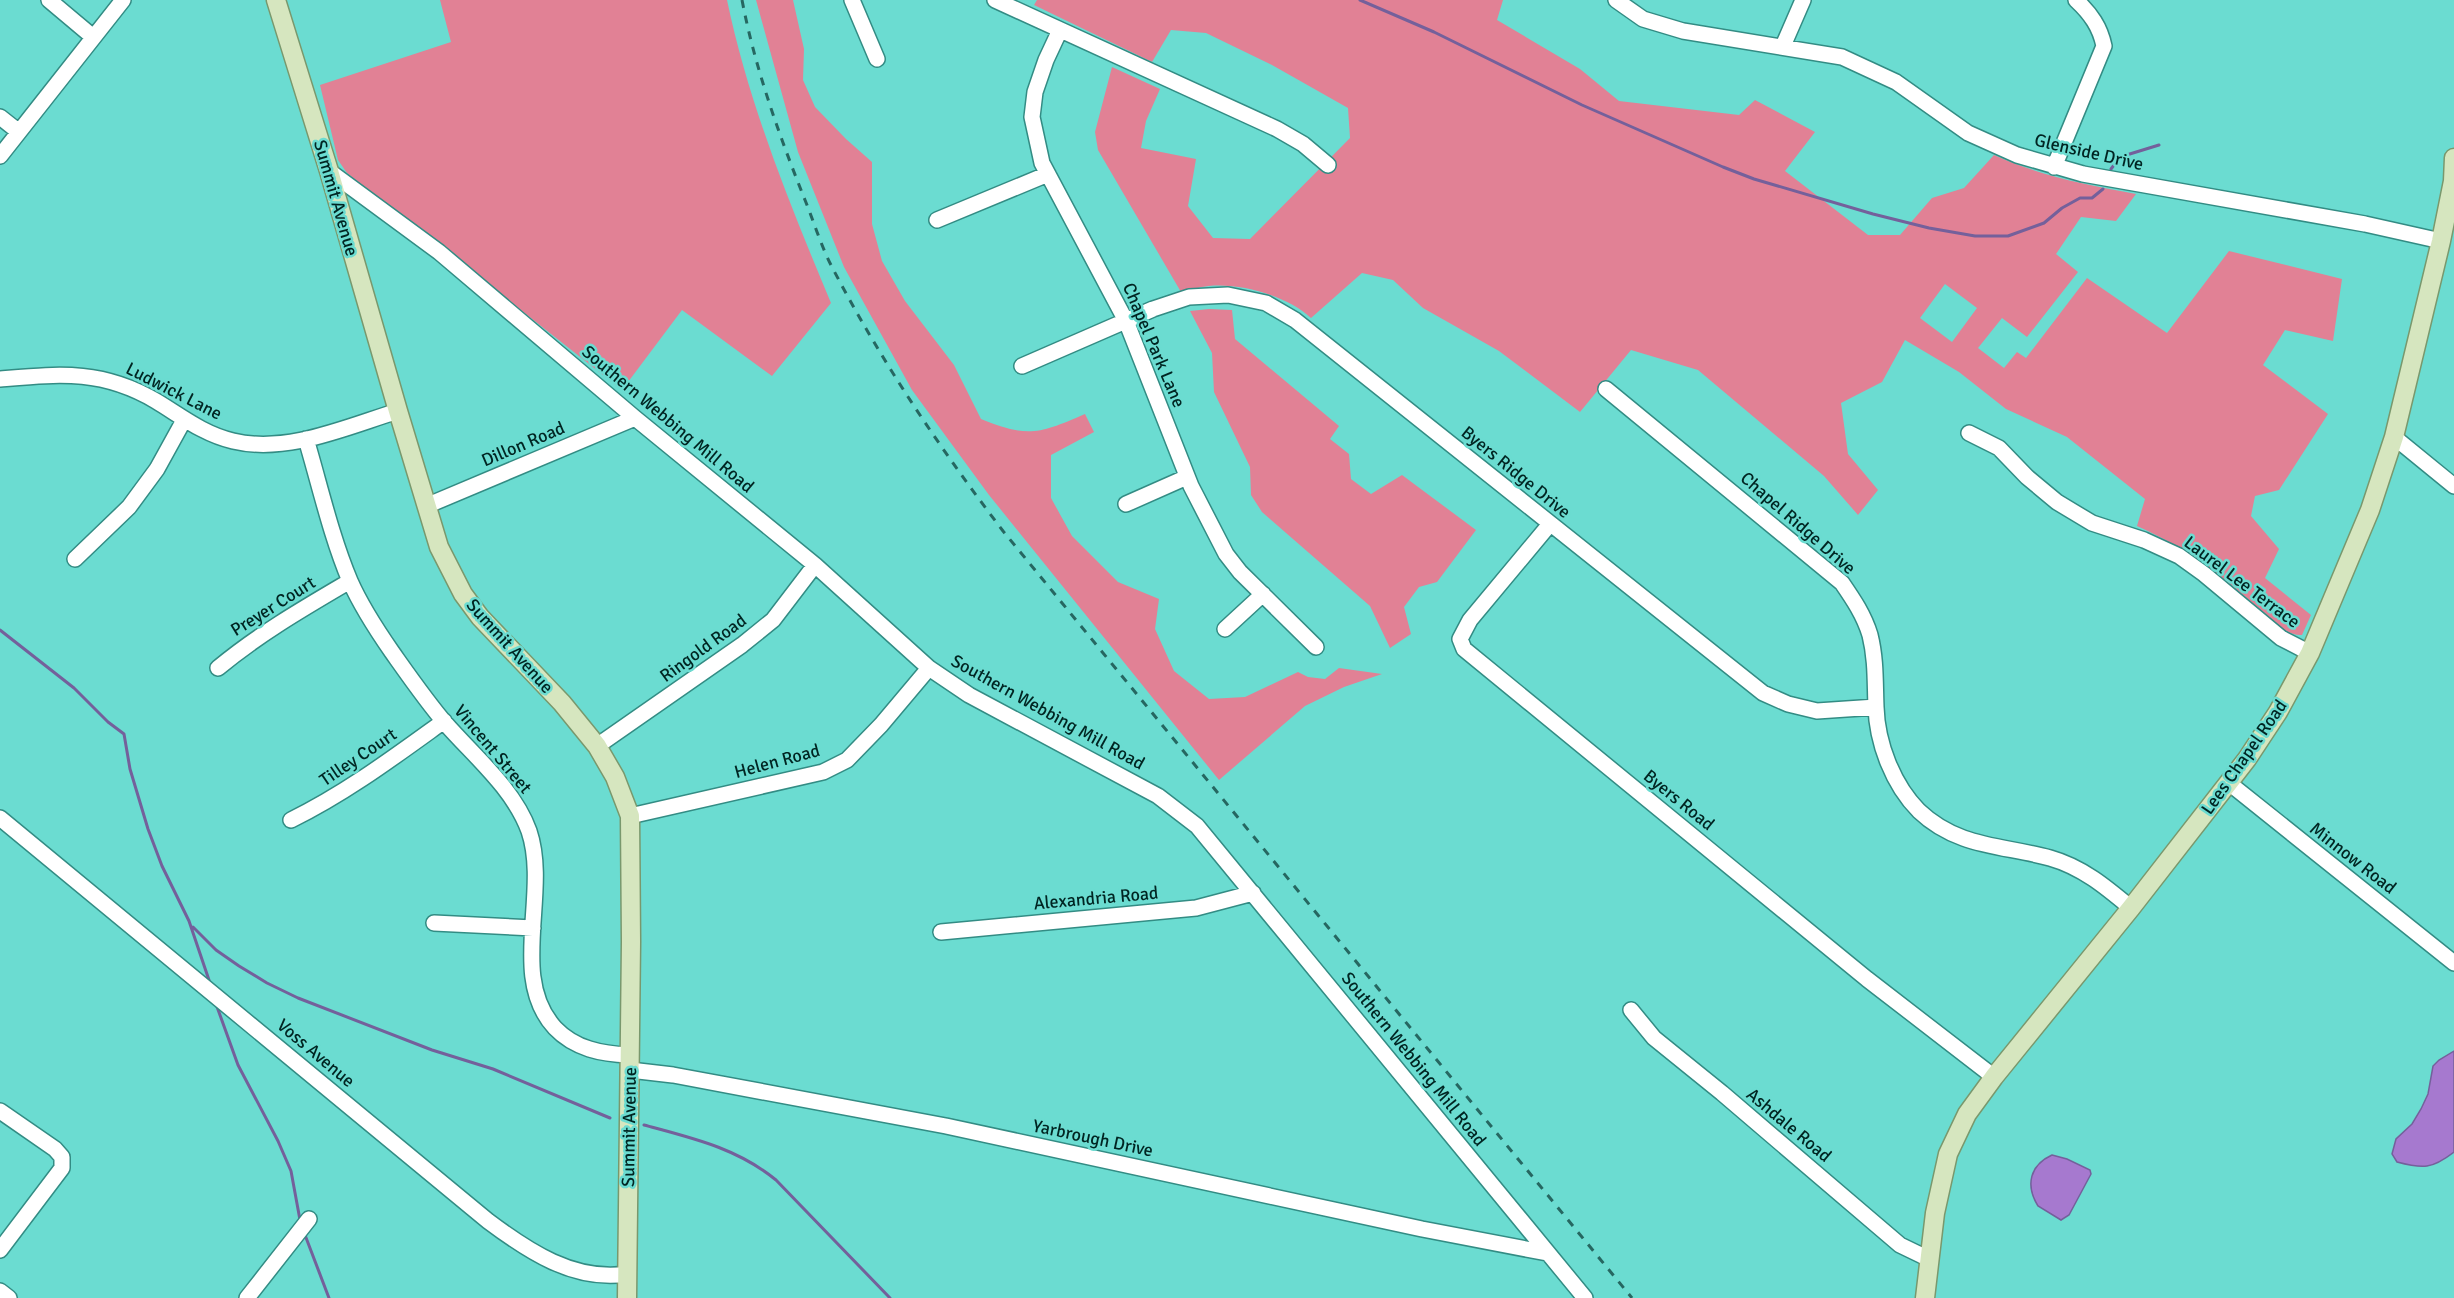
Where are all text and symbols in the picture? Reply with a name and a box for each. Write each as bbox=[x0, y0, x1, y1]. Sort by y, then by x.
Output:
street label: Glenside Drive bbox=[2032, 129, 2146, 175]
street label: Summit Avenue bbox=[309, 137, 363, 259]
street label: Chapel Park Lane bbox=[1118, 279, 1190, 411]
street label: Southern Webbing Mill Road bbox=[578, 341, 758, 497]
street label: Ludwick Lane bbox=[122, 357, 226, 425]
street label: Dillon Road bbox=[478, 417, 568, 471]
street label: Byers Ridge Drive bbox=[1457, 421, 1575, 523]
street label: Chapel Ridge Drive bbox=[1736, 467, 1860, 579]
street label: Laurel Lee Terrace bbox=[2180, 531, 2304, 633]
street label: Preyer Court bbox=[226, 571, 320, 641]
street label: Summit Avenue bbox=[462, 594, 558, 698]
street label: Ringold Road bbox=[655, 609, 751, 687]
street label: Southern Webbing Mill Road bbox=[947, 650, 1149, 774]
street label: Lees Chapel Road bbox=[2196, 695, 2292, 819]
street label: Vincent Street bbox=[449, 700, 537, 798]
street label: Tilley Court bbox=[315, 723, 401, 791]
street label: Helen Road bbox=[732, 739, 822, 783]
street label: Byers Road bbox=[1639, 765, 1719, 835]
street label: Minnow Road bbox=[2305, 817, 2401, 899]
street label: Alexandria Road bbox=[1033, 882, 1159, 914]
street label: Southern Webbing Mill Road bbox=[1337, 967, 1491, 1151]
street label: Voss Avenue bbox=[273, 1014, 359, 1092]
street label: Summit Avenue bbox=[617, 1067, 641, 1187]
street label: Ashdale Road bbox=[1742, 1083, 1836, 1167]
street label: Yarbrough Drive bbox=[1031, 1115, 1155, 1161]

